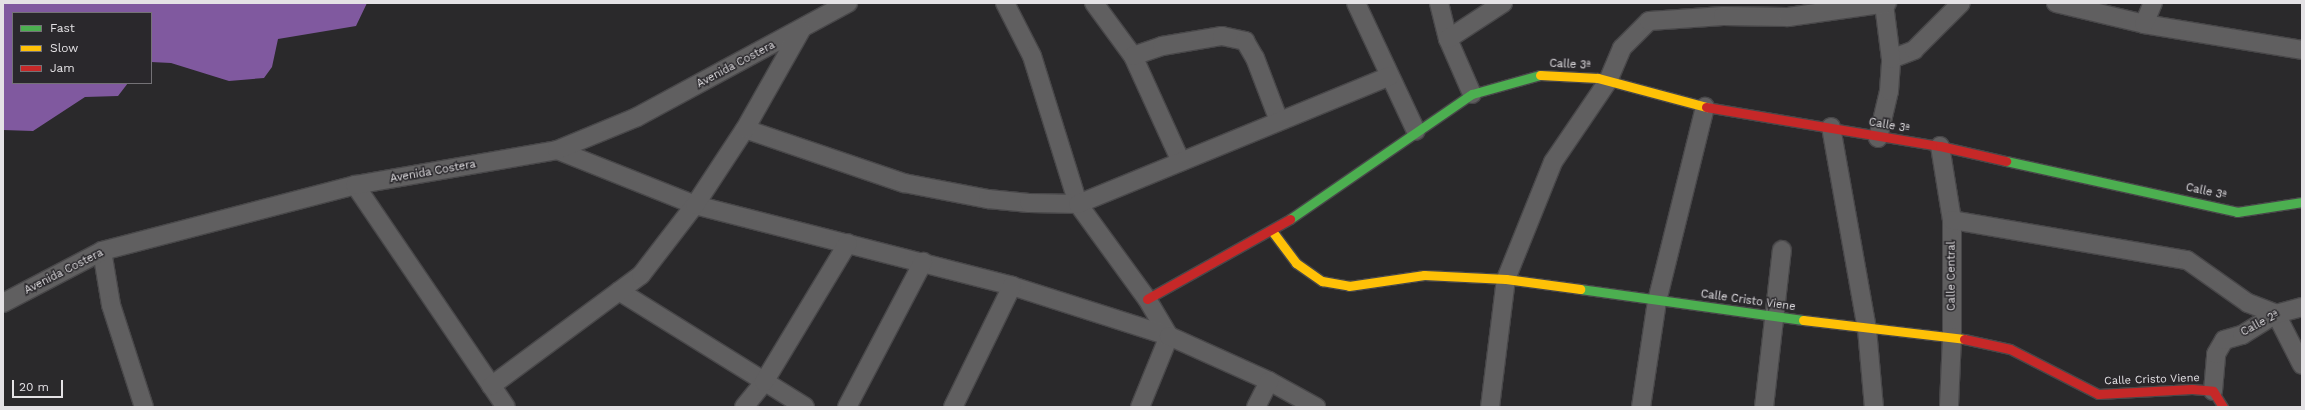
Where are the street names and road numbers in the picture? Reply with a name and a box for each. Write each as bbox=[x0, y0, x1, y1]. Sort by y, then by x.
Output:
street label: Avenida Costera bbox=[694, 39, 778, 91]
street label: Calle 3ª bbox=[1549, 57, 1591, 73]
street label: Calle 3ª bbox=[1868, 116, 1910, 136]
street label: Avenida Costera bbox=[389, 158, 477, 186]
street label: Calle 3ª bbox=[2184, 181, 2228, 203]
street label: Calle Central bbox=[1945, 241, 1959, 311]
street label: Avenida Costera bbox=[22, 246, 106, 298]
street label: Calle Cristo Viene bbox=[1700, 288, 1796, 314]
street label: Calle 2ª bbox=[2239, 308, 2281, 340]
street label: Calle Cristo Viene bbox=[2104, 372, 2200, 388]

